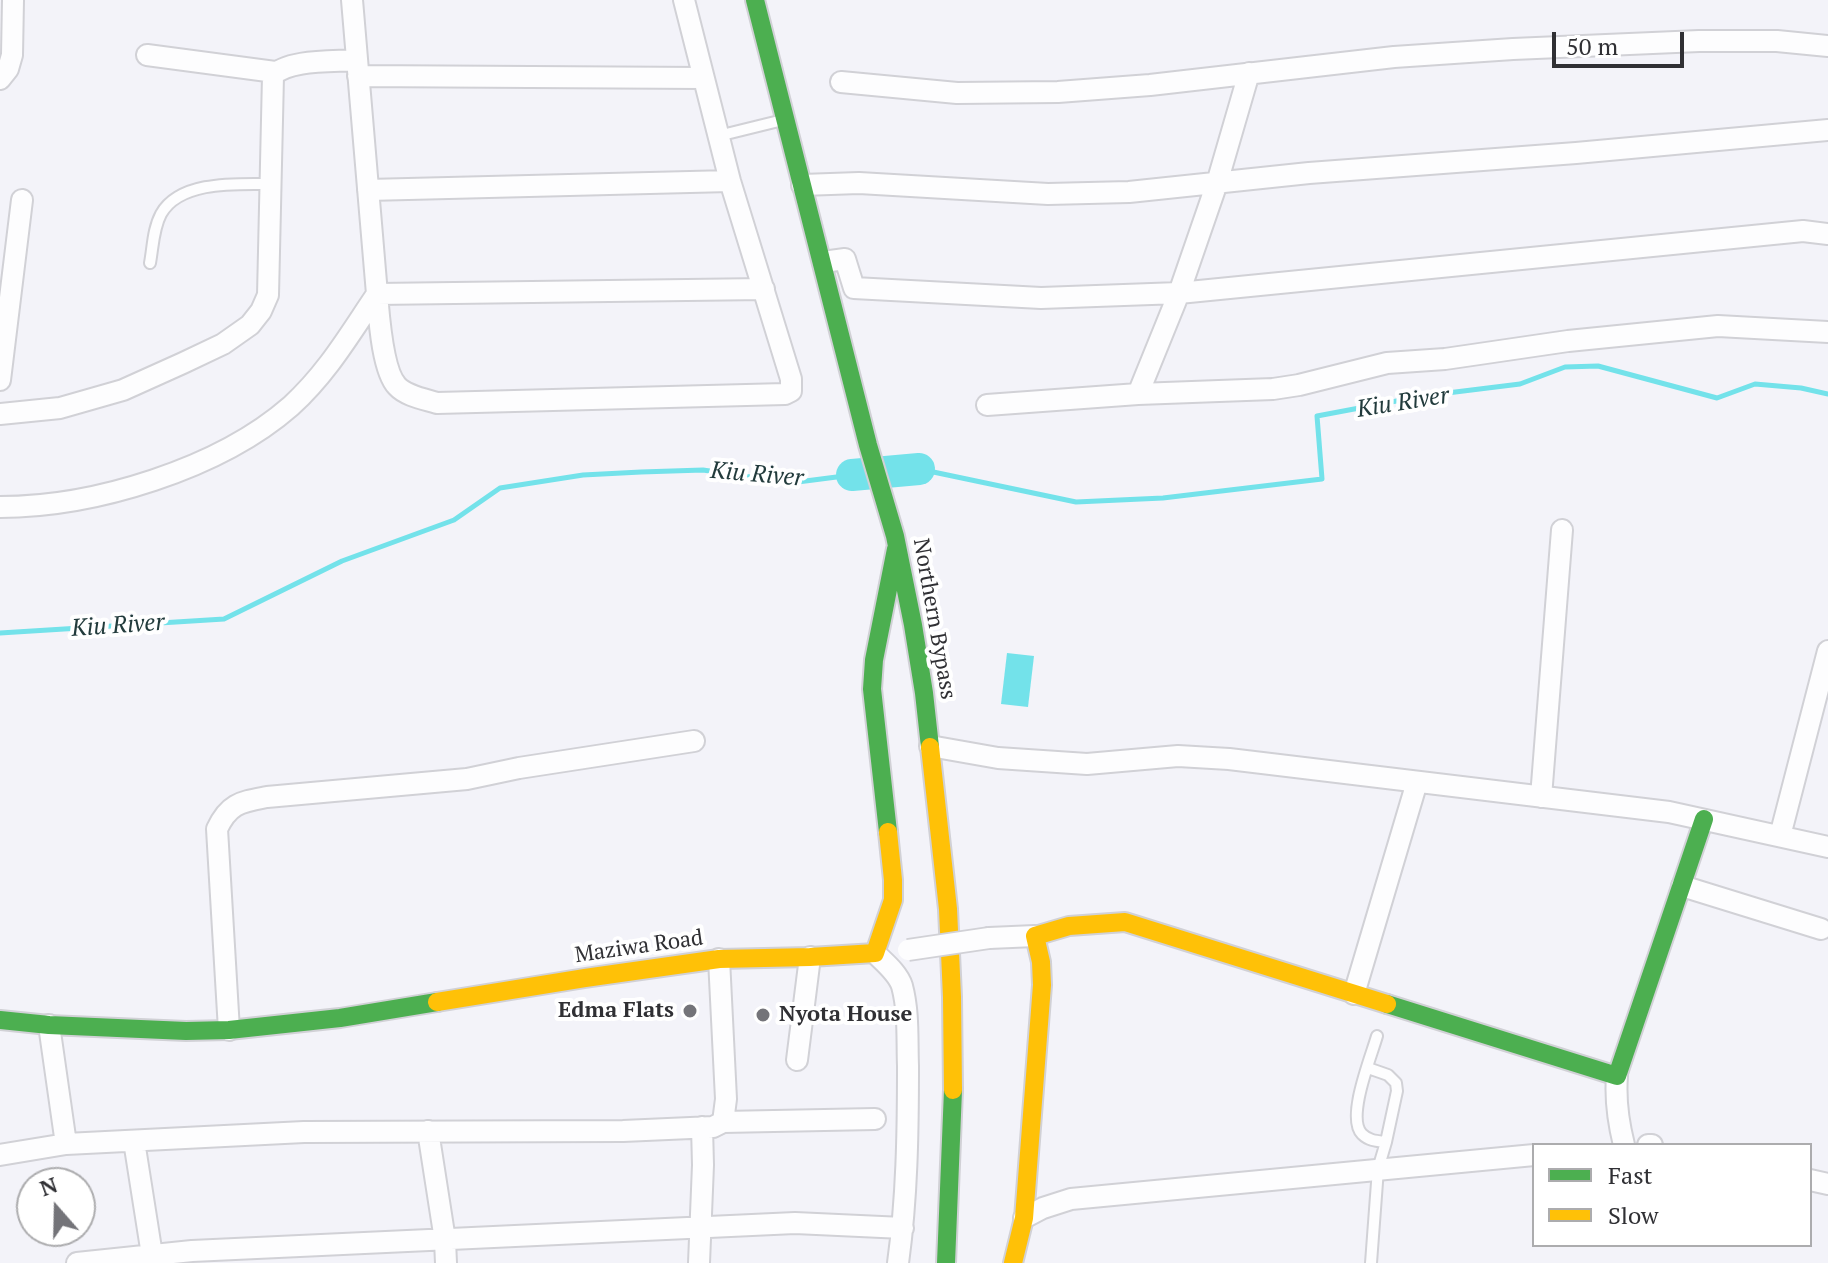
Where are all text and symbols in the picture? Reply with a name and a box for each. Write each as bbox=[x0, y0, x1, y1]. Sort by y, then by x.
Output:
scale bar bbox=[1556, 16, 1688, 66]
text: 50 m bbox=[1566, 30, 1618, 62]
water label: Kiu River bbox=[1355, 382, 1451, 424]
water label: Kiu River bbox=[709, 457, 805, 493]
street label: Northern Bypass bbox=[907, 536, 961, 702]
water label: Kiu River bbox=[71, 608, 165, 644]
street label: Maziwa Road bbox=[573, 925, 705, 969]
place label: Edma Flats bbox=[558, 998, 674, 1024]
marker: Edma Flats bbox=[681, 1002, 699, 1020]
place label: Nyota House bbox=[779, 1002, 912, 1028]
marker: Nyota House bbox=[754, 1006, 772, 1024]
legend bbox=[1532, 1143, 1812, 1247]
text: Fast bbox=[1608, 1159, 1652, 1191]
north arrow bbox=[16, 1167, 96, 1247]
text: N bbox=[36, 1169, 61, 1202]
text: Slow bbox=[1608, 1199, 1659, 1231]

